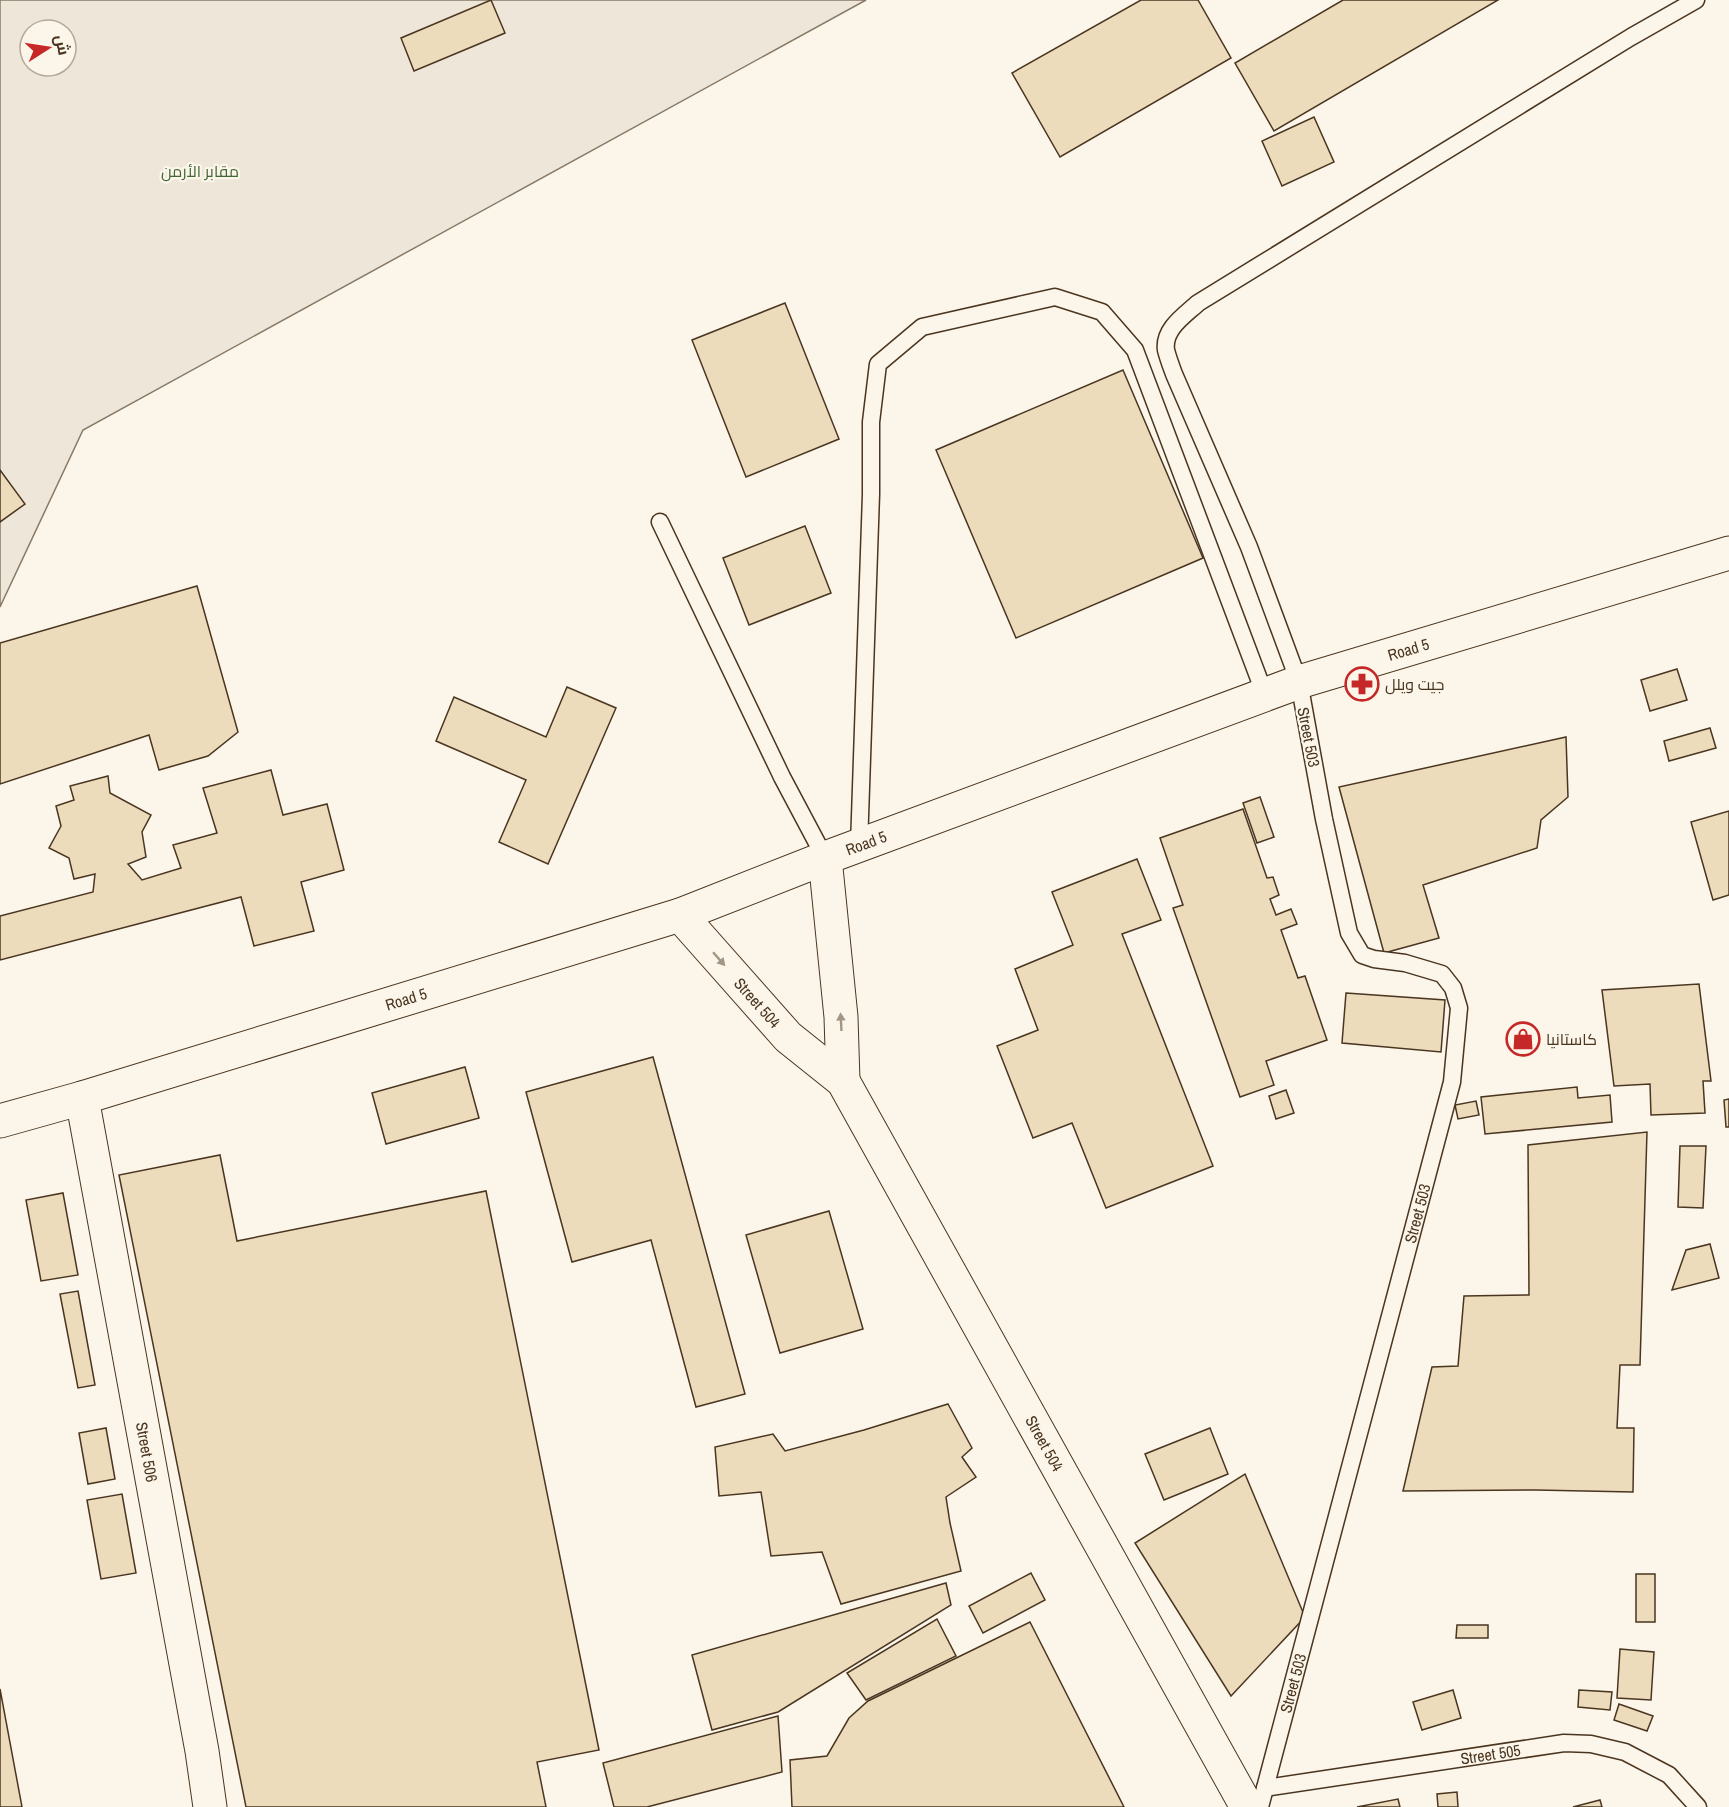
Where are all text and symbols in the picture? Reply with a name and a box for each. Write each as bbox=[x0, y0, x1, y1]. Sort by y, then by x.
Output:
north arrow bbox=[18, 18, 78, 78]
text: ش bbox=[50, 33, 76, 57]
park label: مقابر الأرمن bbox=[161, 160, 239, 182]
street label: Road 5 bbox=[1385, 633, 1432, 666]
pharmacy icon: جيت ويلل bbox=[1344, 666, 1380, 702]
place label: جيت ويلل bbox=[1385, 673, 1444, 695]
street label: Street 503 bbox=[1292, 705, 1326, 769]
street label: Road 5 bbox=[842, 825, 890, 860]
one-way arrow bbox=[712, 951, 725, 966]
street label: Street 504 bbox=[729, 973, 786, 1033]
street label: Road 5 bbox=[383, 982, 429, 1016]
one-way arrow bbox=[836, 1013, 845, 1032]
shop icon: كاستانيا bbox=[1505, 1021, 1541, 1057]
place label: كاستانيا bbox=[1546, 1028, 1597, 1050]
street label: Street 503 bbox=[1399, 1181, 1436, 1246]
street label: Street 504 bbox=[1020, 1411, 1069, 1475]
street label: Street 506 bbox=[131, 1420, 163, 1484]
street label: Street 503 bbox=[1274, 1651, 1311, 1715]
street label: Street 505 bbox=[1459, 1739, 1522, 1769]

